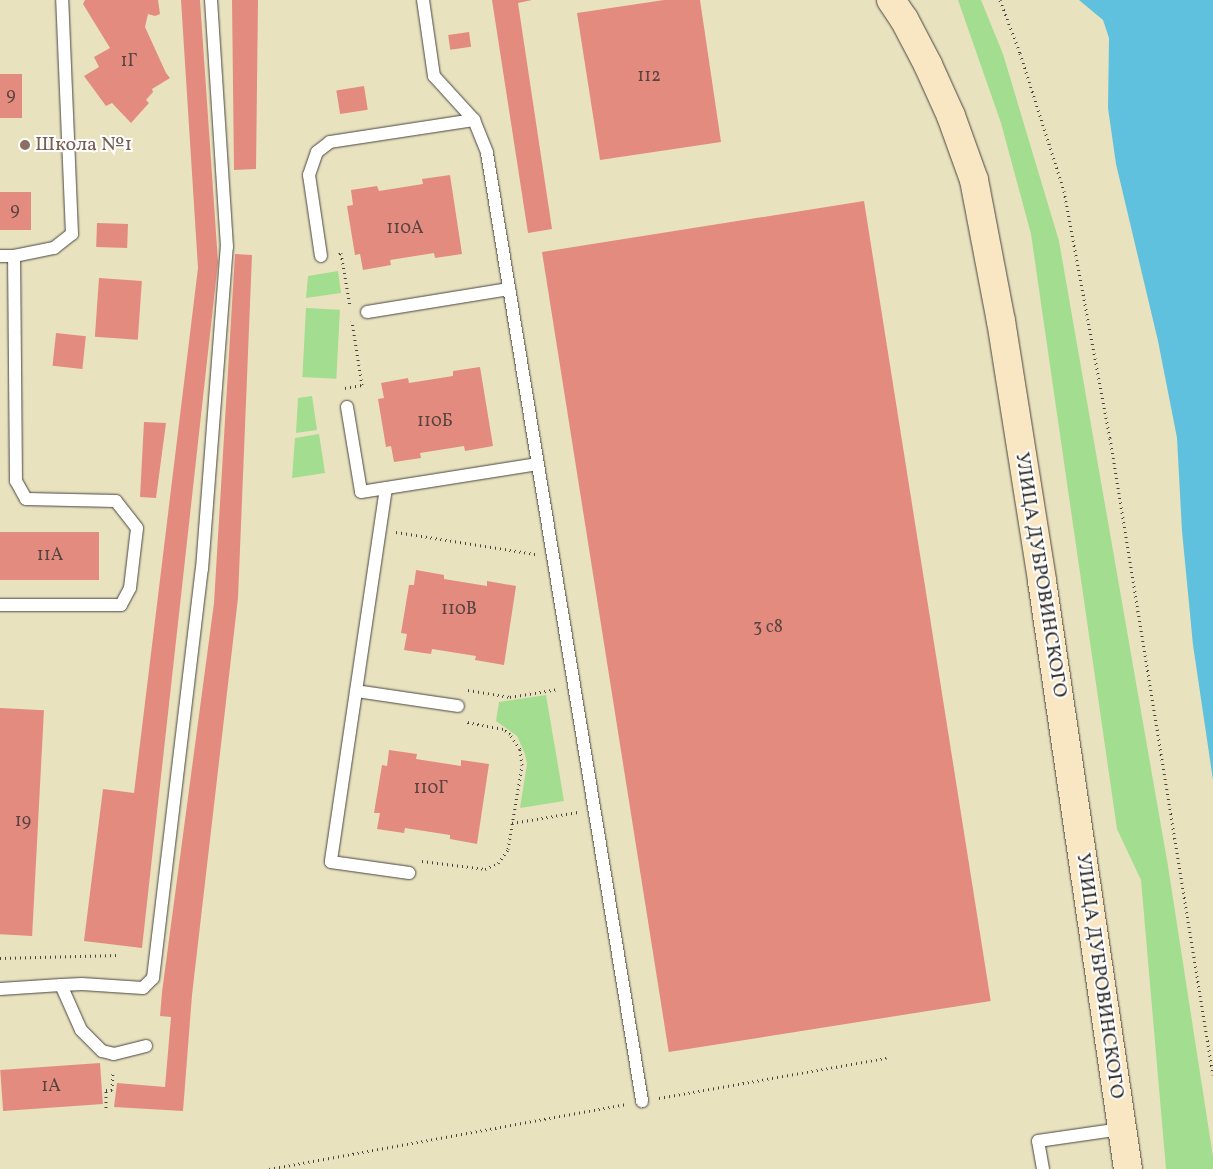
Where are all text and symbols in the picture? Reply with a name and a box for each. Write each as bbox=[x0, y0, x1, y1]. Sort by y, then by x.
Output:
house number: 1Г bbox=[120, 51, 138, 73]
house number: 112 bbox=[637, 66, 661, 88]
house number: 9 bbox=[6, 85, 16, 107]
place label: Школа №1 bbox=[35, 133, 132, 157]
marker: Школа №1 bbox=[19, 139, 31, 151]
house number: 9 bbox=[10, 200, 20, 222]
house number: 110А bbox=[386, 218, 424, 240]
house number: 110Б bbox=[417, 411, 453, 433]
street label: УЛИЦА ДУБРОВИНСКОГО bbox=[1009, 451, 1071, 699]
house number: 11А bbox=[37, 545, 63, 567]
house number: 110В bbox=[441, 599, 477, 621]
house number: 3 с8 bbox=[753, 617, 783, 639]
house number: 110Г bbox=[414, 778, 448, 800]
house number: 19 bbox=[15, 811, 31, 833]
street label: УЛИЦА ДУБРОВИНСКОГО bbox=[1070, 851, 1128, 1101]
house number: 1А bbox=[41, 1076, 61, 1098]

